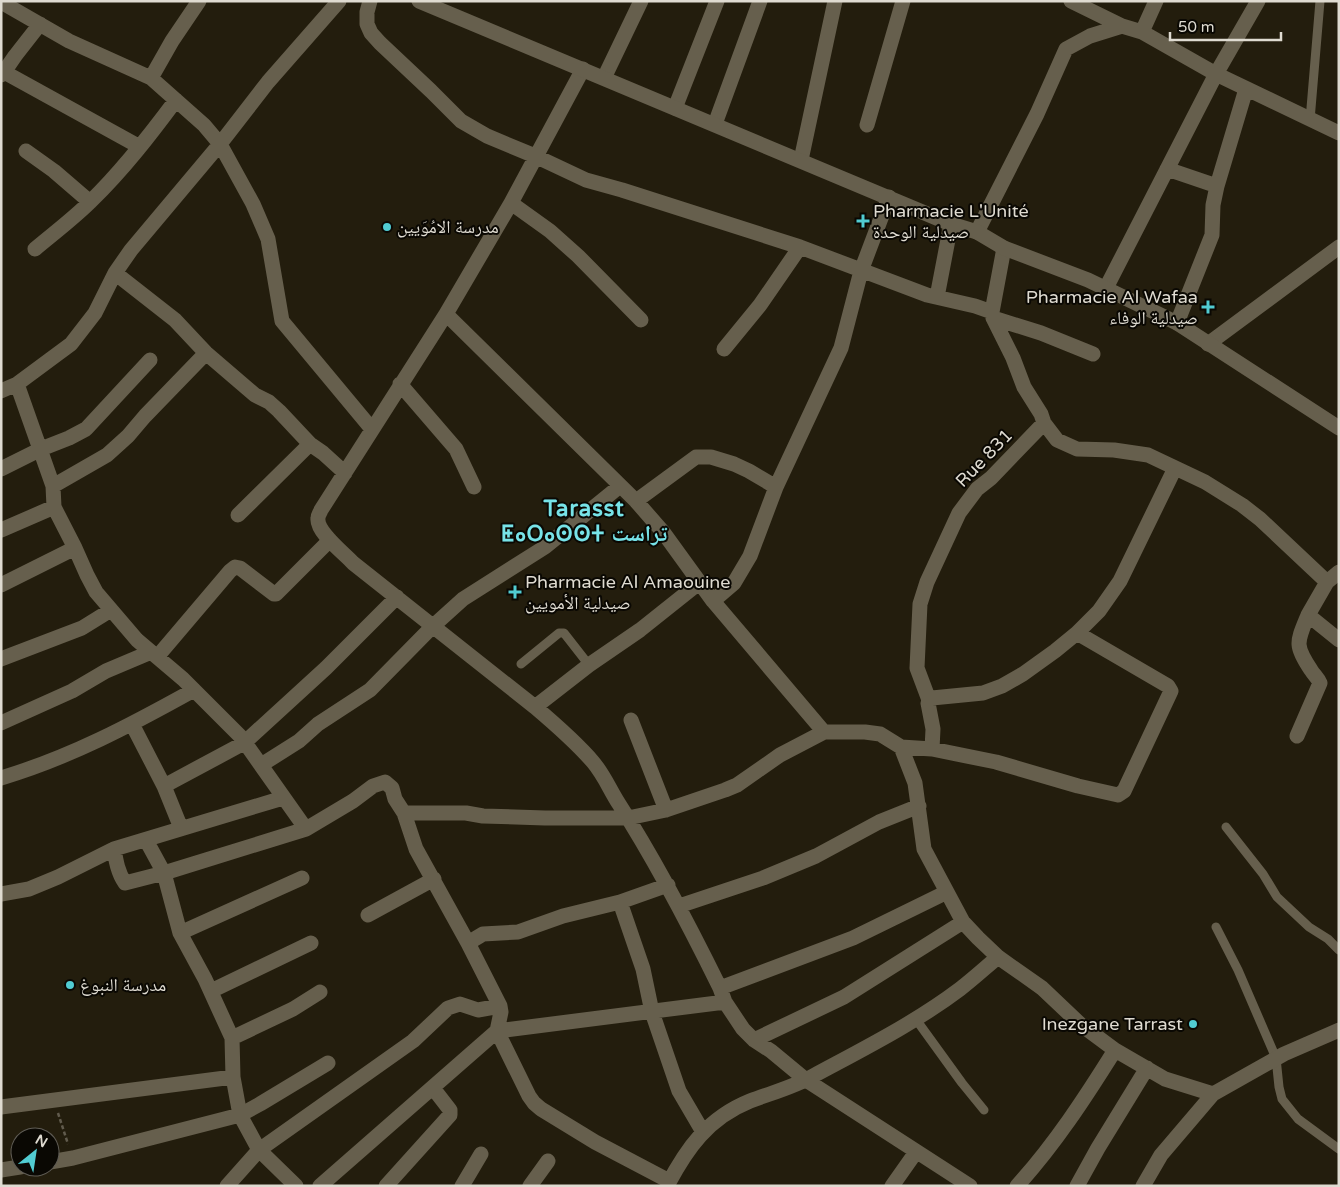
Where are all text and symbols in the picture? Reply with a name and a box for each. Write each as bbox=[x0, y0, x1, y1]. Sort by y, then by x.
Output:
scale bar bbox=[1170, 10, 1281, 42]
text: 50 m bbox=[1178, 18, 1215, 36]
place label: Pharmacie L'Unité صيدلية الوحدة bbox=[873, 200, 1029, 243]
marker: Pharmacie L'Unité صيدلية الوحدة bbox=[857, 215, 869, 227]
place label: مدرسة الامُوَيين bbox=[397, 216, 499, 238]
marker: مدرسة الامُوَيين bbox=[381, 221, 393, 233]
place label: Pharmacie Al Wafaa صيدلية الوفاء bbox=[1026, 286, 1198, 329]
marker: Pharmacie Al Wafaa صيدلية الوفاء bbox=[1202, 301, 1214, 313]
street label: Rue 831 bbox=[951, 424, 1017, 492]
district label: Tarasst ⵟⴰⵔⴰⵙⵙⵜ تراست bbox=[501, 496, 667, 547]
place label: Pharmacie Al Amaouine صيدلية الأمويين bbox=[525, 571, 731, 614]
marker: Pharmacie Al Amaouine صيدلية الأمويين bbox=[509, 586, 521, 598]
place label: مدرسة النبوغ bbox=[80, 974, 166, 996]
marker: مدرسة النبوغ bbox=[64, 979, 76, 991]
place label: Inezgane Tarrast bbox=[1042, 1013, 1183, 1035]
marker: Inezgane Tarrast bbox=[1187, 1018, 1199, 1030]
north arrow bbox=[10, 1127, 60, 1177]
text: N bbox=[32, 1131, 50, 1151]

